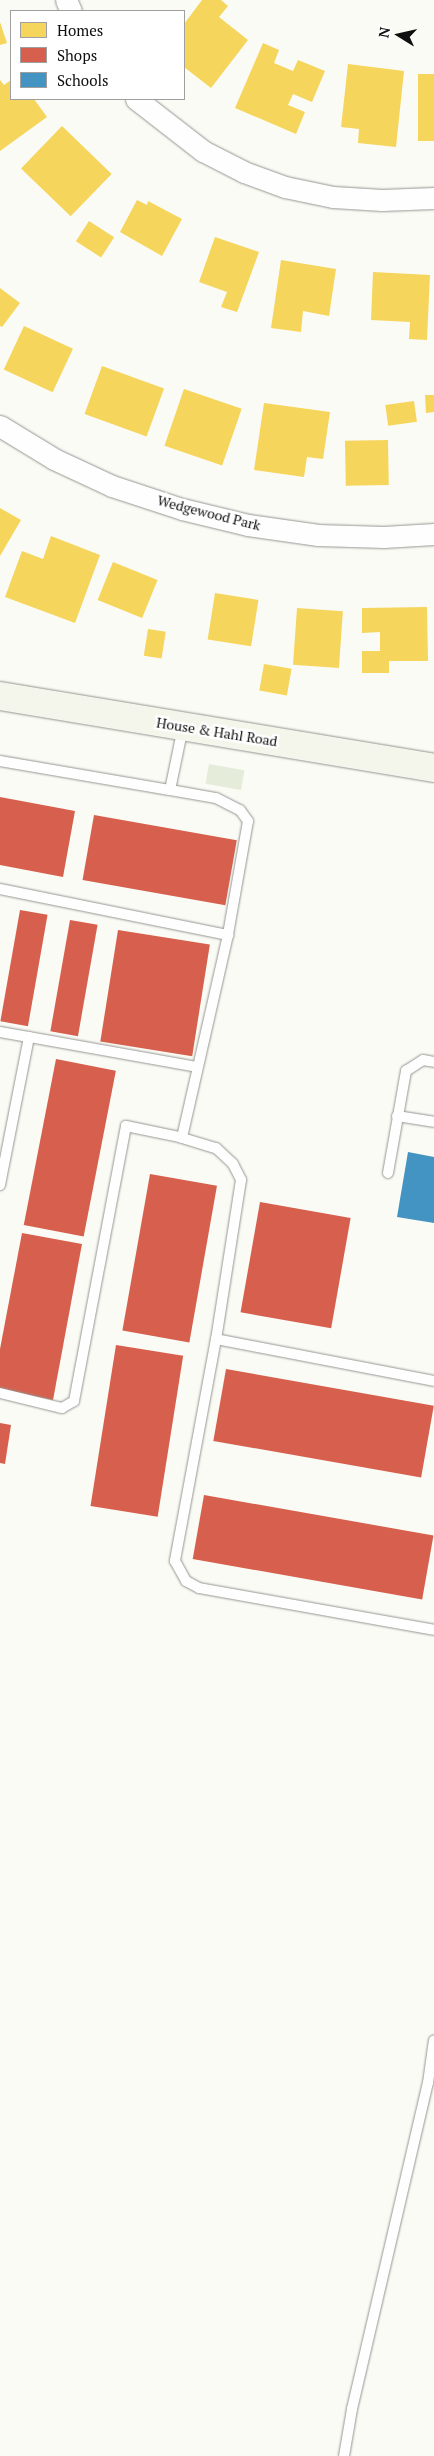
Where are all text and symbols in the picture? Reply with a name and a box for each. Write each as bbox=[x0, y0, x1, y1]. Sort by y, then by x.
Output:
legend bbox=[10, 10, 185, 100]
north arrow bbox=[374, 10, 424, 60]
text: Homes bbox=[57, 20, 103, 40]
text: N bbox=[373, 25, 394, 39]
text: Shops bbox=[57, 45, 97, 65]
text: Schools bbox=[57, 70, 108, 90]
street label: Wedgewood Park bbox=[156, 492, 262, 534]
street label: House & Hahl Road bbox=[155, 714, 279, 750]

